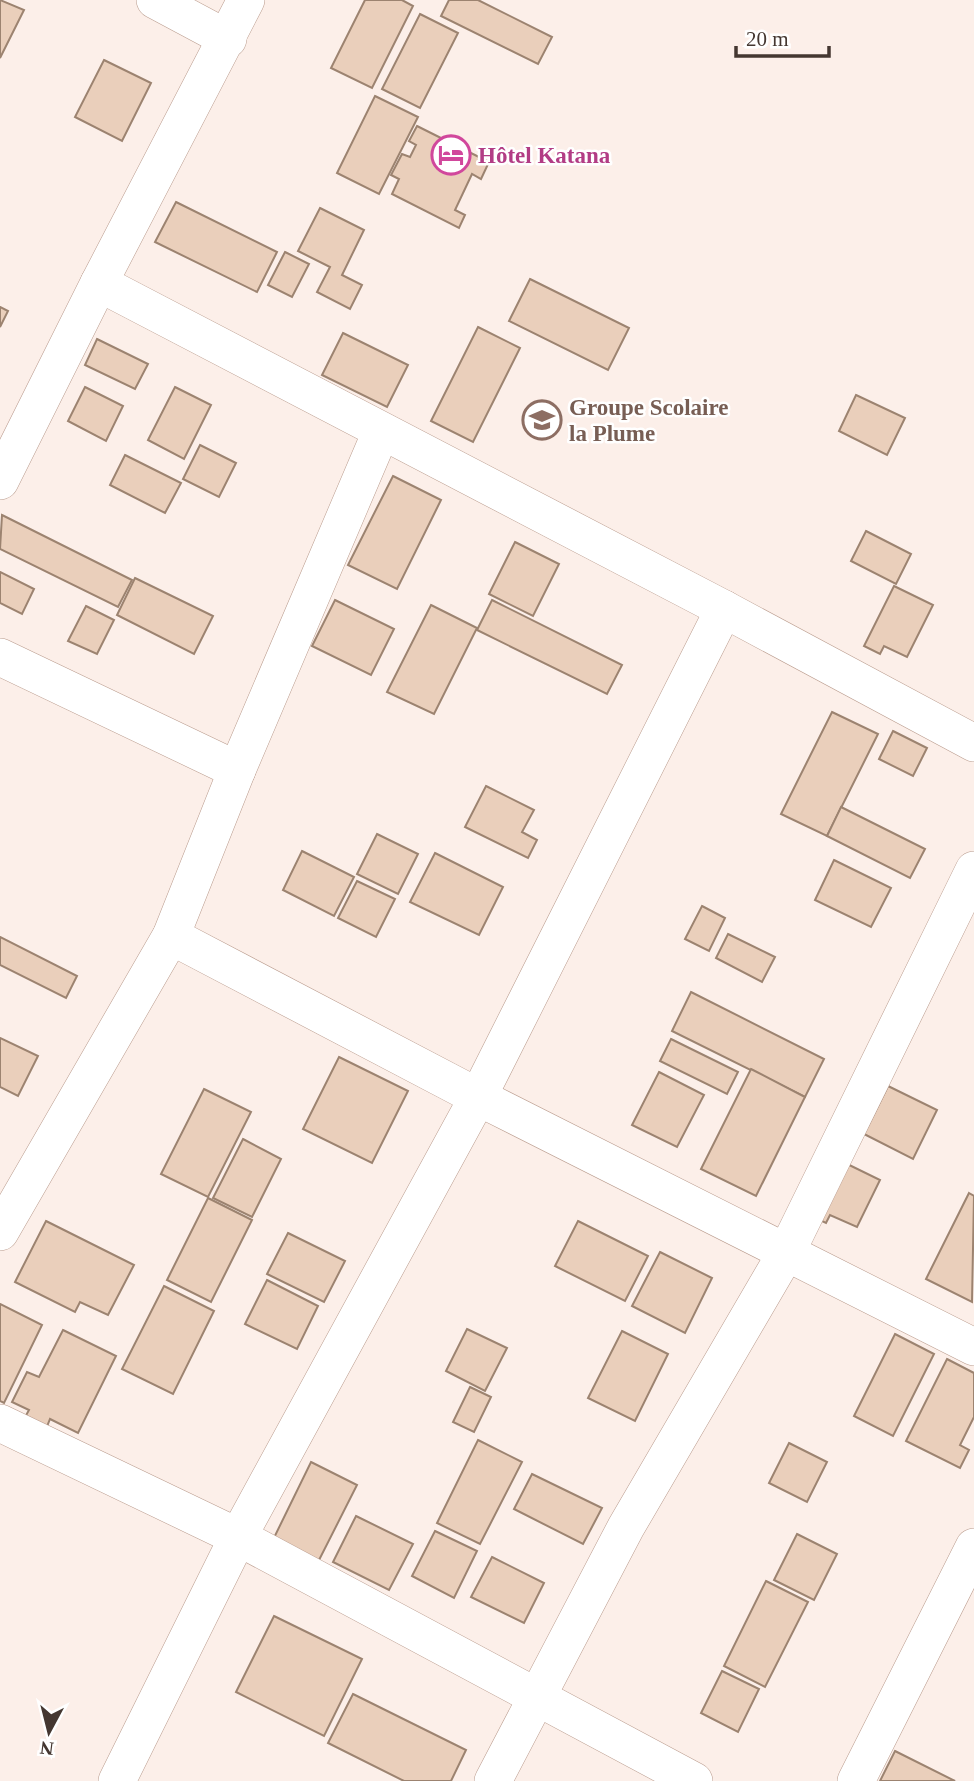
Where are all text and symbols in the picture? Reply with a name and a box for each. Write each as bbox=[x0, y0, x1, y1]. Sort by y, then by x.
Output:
scale bar bbox=[736, 14, 829, 58]
text: 20 m bbox=[746, 27, 789, 51]
hotel icon: Hôtel Katana bbox=[430, 134, 472, 176]
place label: Hôtel Katana bbox=[478, 143, 611, 168]
place label: Groupe Scolaire la Plume bbox=[569, 395, 729, 446]
school or university icon: Groupe Scolaire la Plume bbox=[521, 399, 563, 441]
north arrow bbox=[14, 1697, 84, 1767]
text: N bbox=[39, 1737, 55, 1760]

